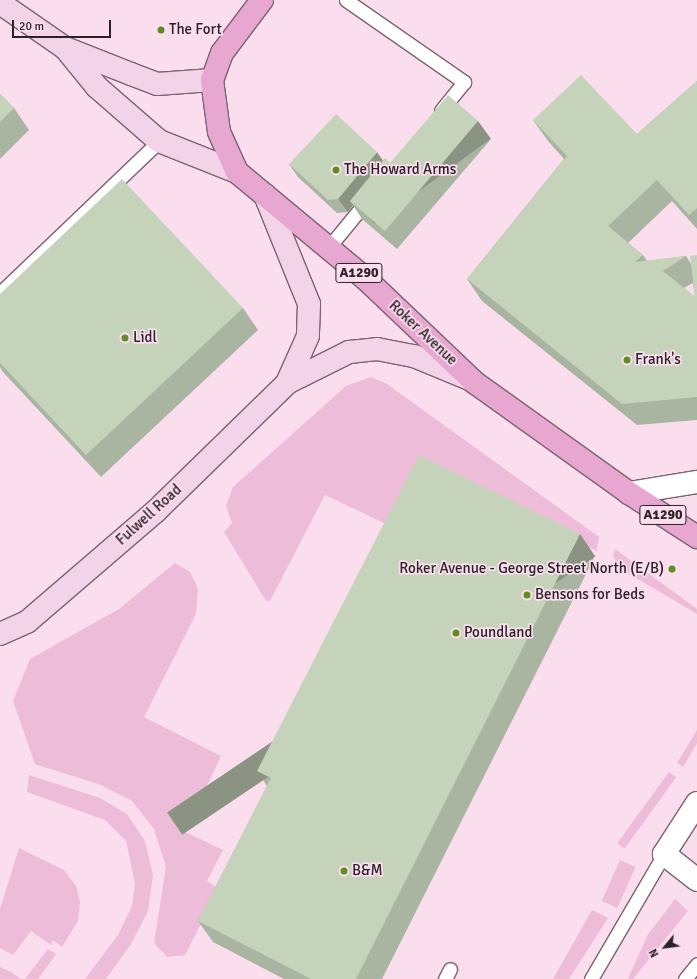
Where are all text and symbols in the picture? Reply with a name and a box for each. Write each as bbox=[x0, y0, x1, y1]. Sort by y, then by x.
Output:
scale bar bbox=[14, 12, 113, 38]
text: 20 m bbox=[19, 19, 44, 34]
place label: The Fort bbox=[169, 21, 222, 39]
marker: The Fort bbox=[156, 25, 166, 35]
place label: The Howard Arms bbox=[344, 161, 456, 179]
marker: The Howard Arms bbox=[331, 165, 341, 175]
road number: A1290 bbox=[335, 261, 383, 285]
street label: Roker Avenue bbox=[385, 297, 461, 369]
place label: Lidl bbox=[133, 329, 157, 347]
marker: Lidl bbox=[120, 333, 130, 343]
place label: Frank's bbox=[635, 351, 681, 369]
marker: Frank's bbox=[622, 355, 632, 365]
street label: Fulwell Road bbox=[112, 481, 186, 549]
road number: A1290 bbox=[639, 503, 687, 527]
place label: Roker Avenue - George Street North (E/B) bbox=[399, 560, 664, 578]
marker: Roker Avenue - George Street North (E/B) bbox=[667, 564, 677, 574]
place label: Bensons for Beds bbox=[535, 586, 645, 604]
marker: Bensons for Beds bbox=[522, 590, 532, 600]
place label: Poundland bbox=[464, 624, 532, 642]
marker: Poundland bbox=[451, 628, 461, 638]
place label: B&M bbox=[352, 862, 383, 880]
marker: B&M bbox=[339, 866, 349, 876]
north arrow bbox=[645, 927, 685, 967]
text: N bbox=[647, 947, 662, 960]

